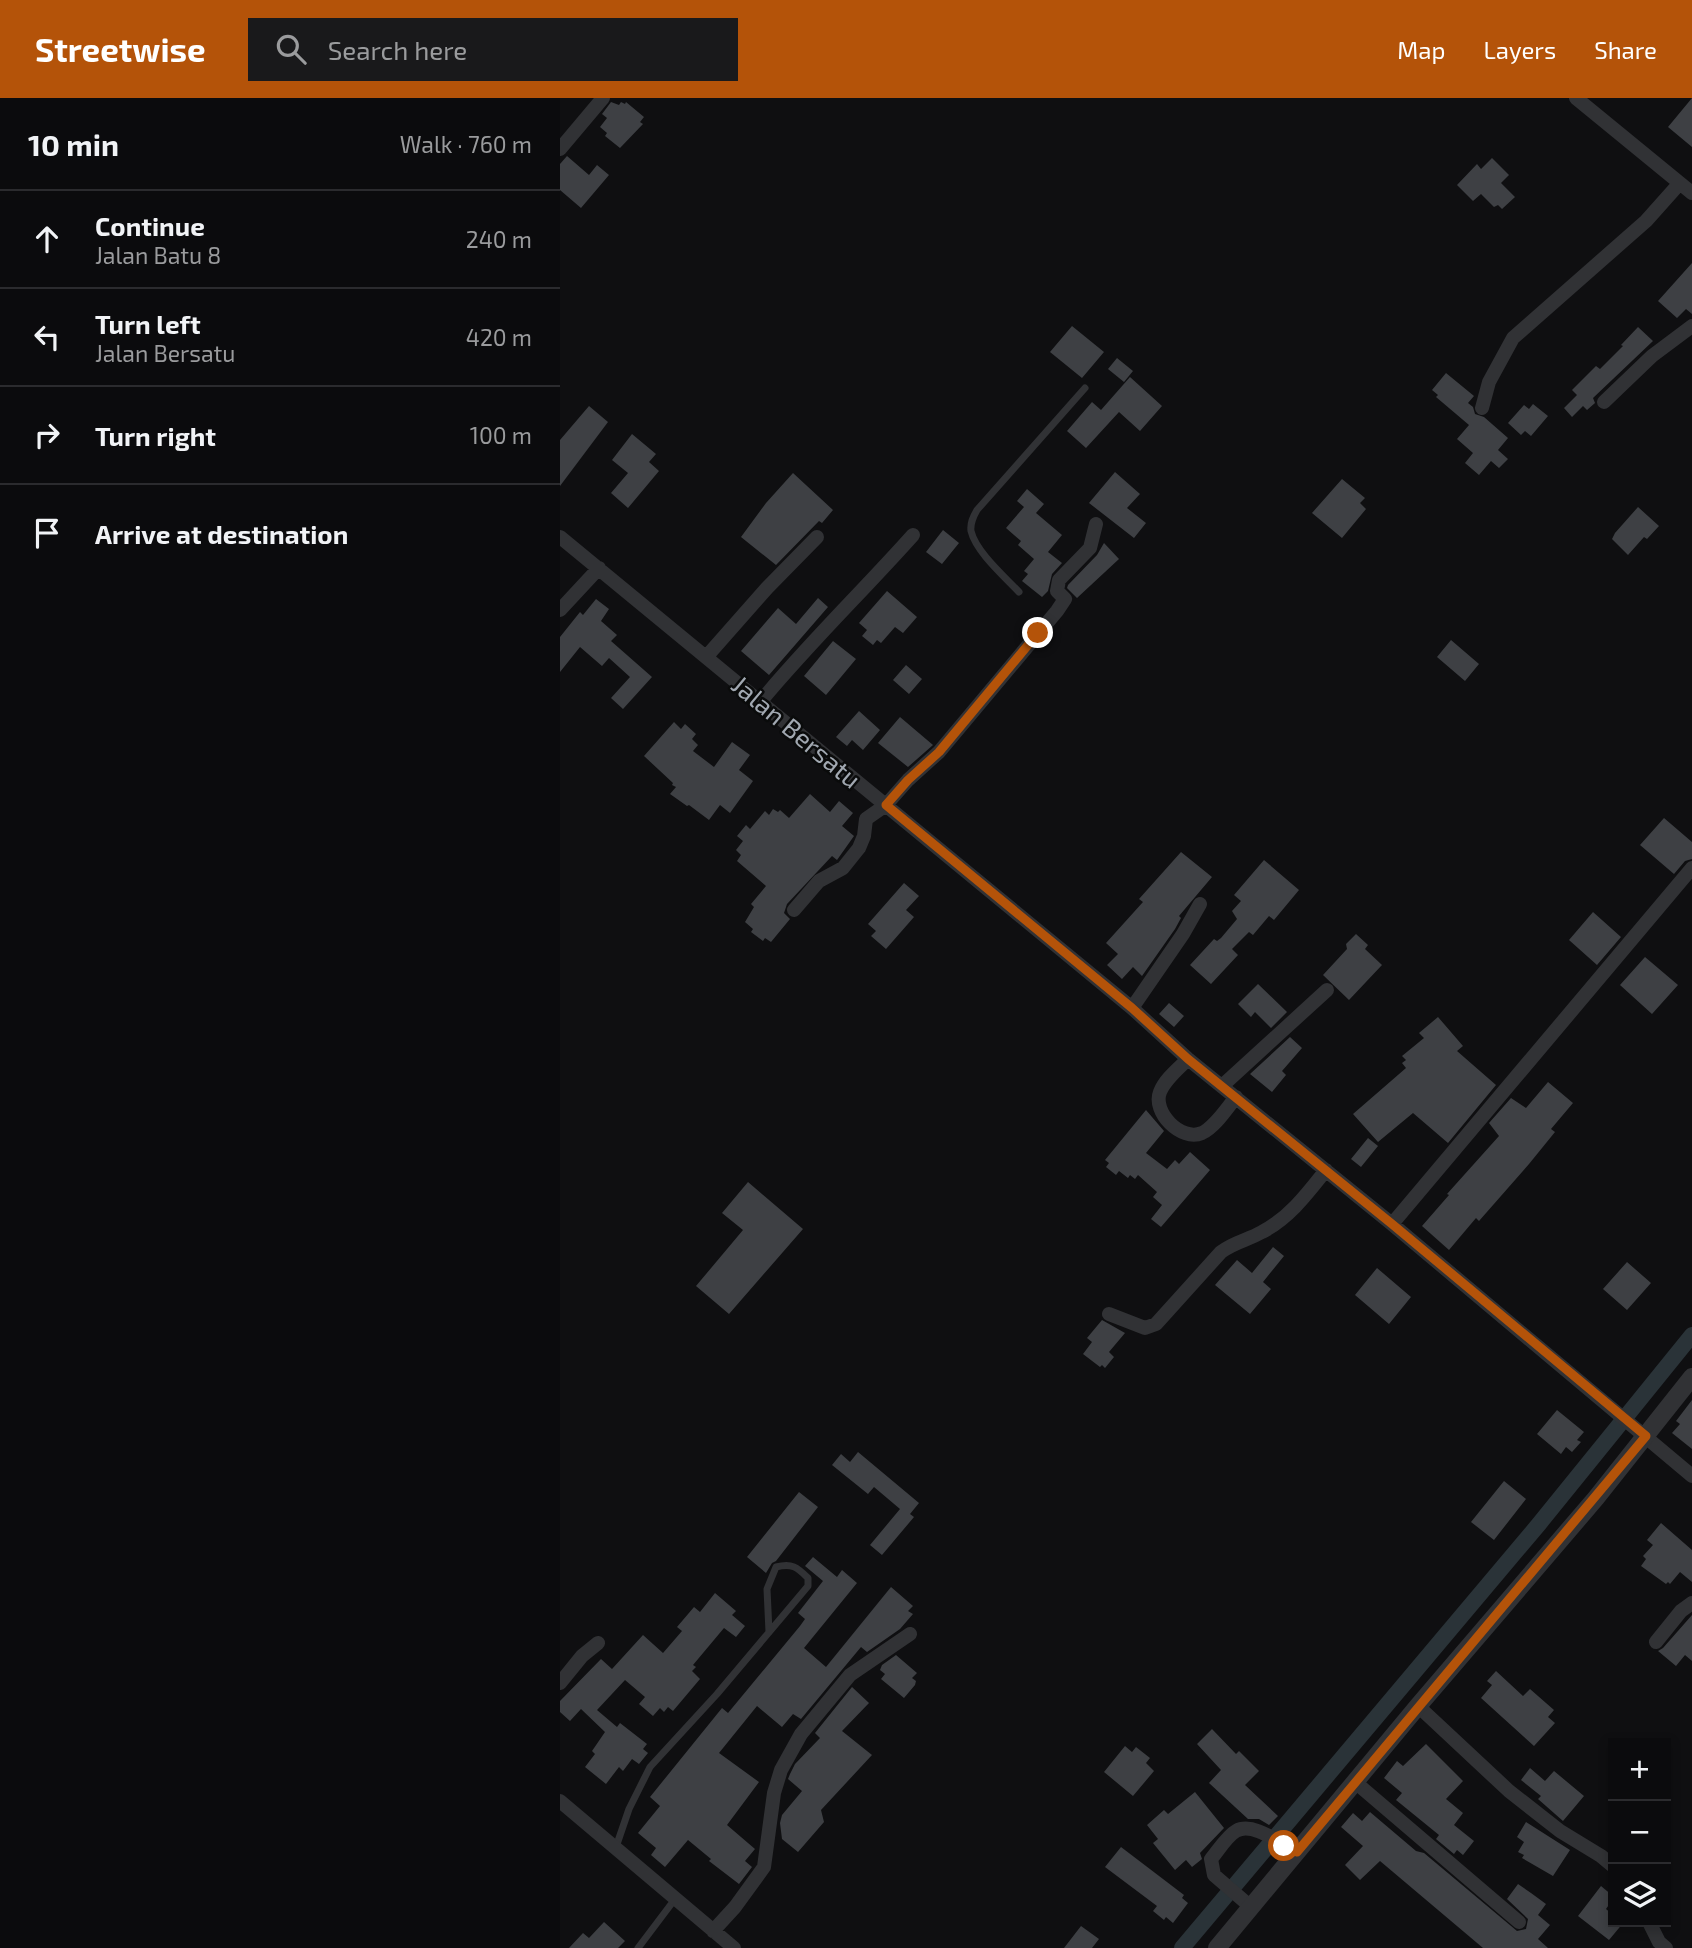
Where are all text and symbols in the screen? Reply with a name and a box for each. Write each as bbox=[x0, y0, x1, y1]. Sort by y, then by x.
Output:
search box bbox=[248, 18, 738, 81]
text: Streetwise bbox=[35, 29, 206, 69]
icon: search bbox=[272, 30, 310, 68]
text: Search here bbox=[328, 34, 467, 65]
text: Map bbox=[1397, 35, 1445, 64]
text: Layers bbox=[1483, 35, 1556, 64]
text: Share bbox=[1594, 35, 1657, 64]
text: 10 min bbox=[28, 126, 119, 162]
text: Walk · 760 m bbox=[400, 130, 532, 158]
text: Continue bbox=[95, 210, 205, 241]
icon: ahead bbox=[28, 220, 66, 258]
text: 240 m bbox=[466, 225, 532, 253]
text: Jalan Batu 8 bbox=[95, 241, 221, 269]
text: Turn left bbox=[95, 308, 201, 339]
icon: left bbox=[28, 318, 66, 356]
text: 420 m bbox=[466, 323, 532, 351]
text: Jalan Bersatu bbox=[95, 339, 235, 367]
icon: right bbox=[28, 416, 66, 454]
text: Turn right bbox=[95, 420, 216, 451]
text: 100 m bbox=[470, 421, 532, 449]
icon: arrive bbox=[28, 514, 66, 552]
text: Arrive at destination bbox=[95, 518, 348, 549]
route end bbox=[1022, 617, 1053, 648]
street label: Jalan Bersatu bbox=[726, 668, 868, 794]
map controls bbox=[1608, 1738, 1671, 1927]
button: + bbox=[1608, 1738, 1671, 1801]
button: − bbox=[1608, 1801, 1671, 1864]
route start bbox=[1268, 1830, 1299, 1861]
button: layers bbox=[1608, 1864, 1671, 1927]

